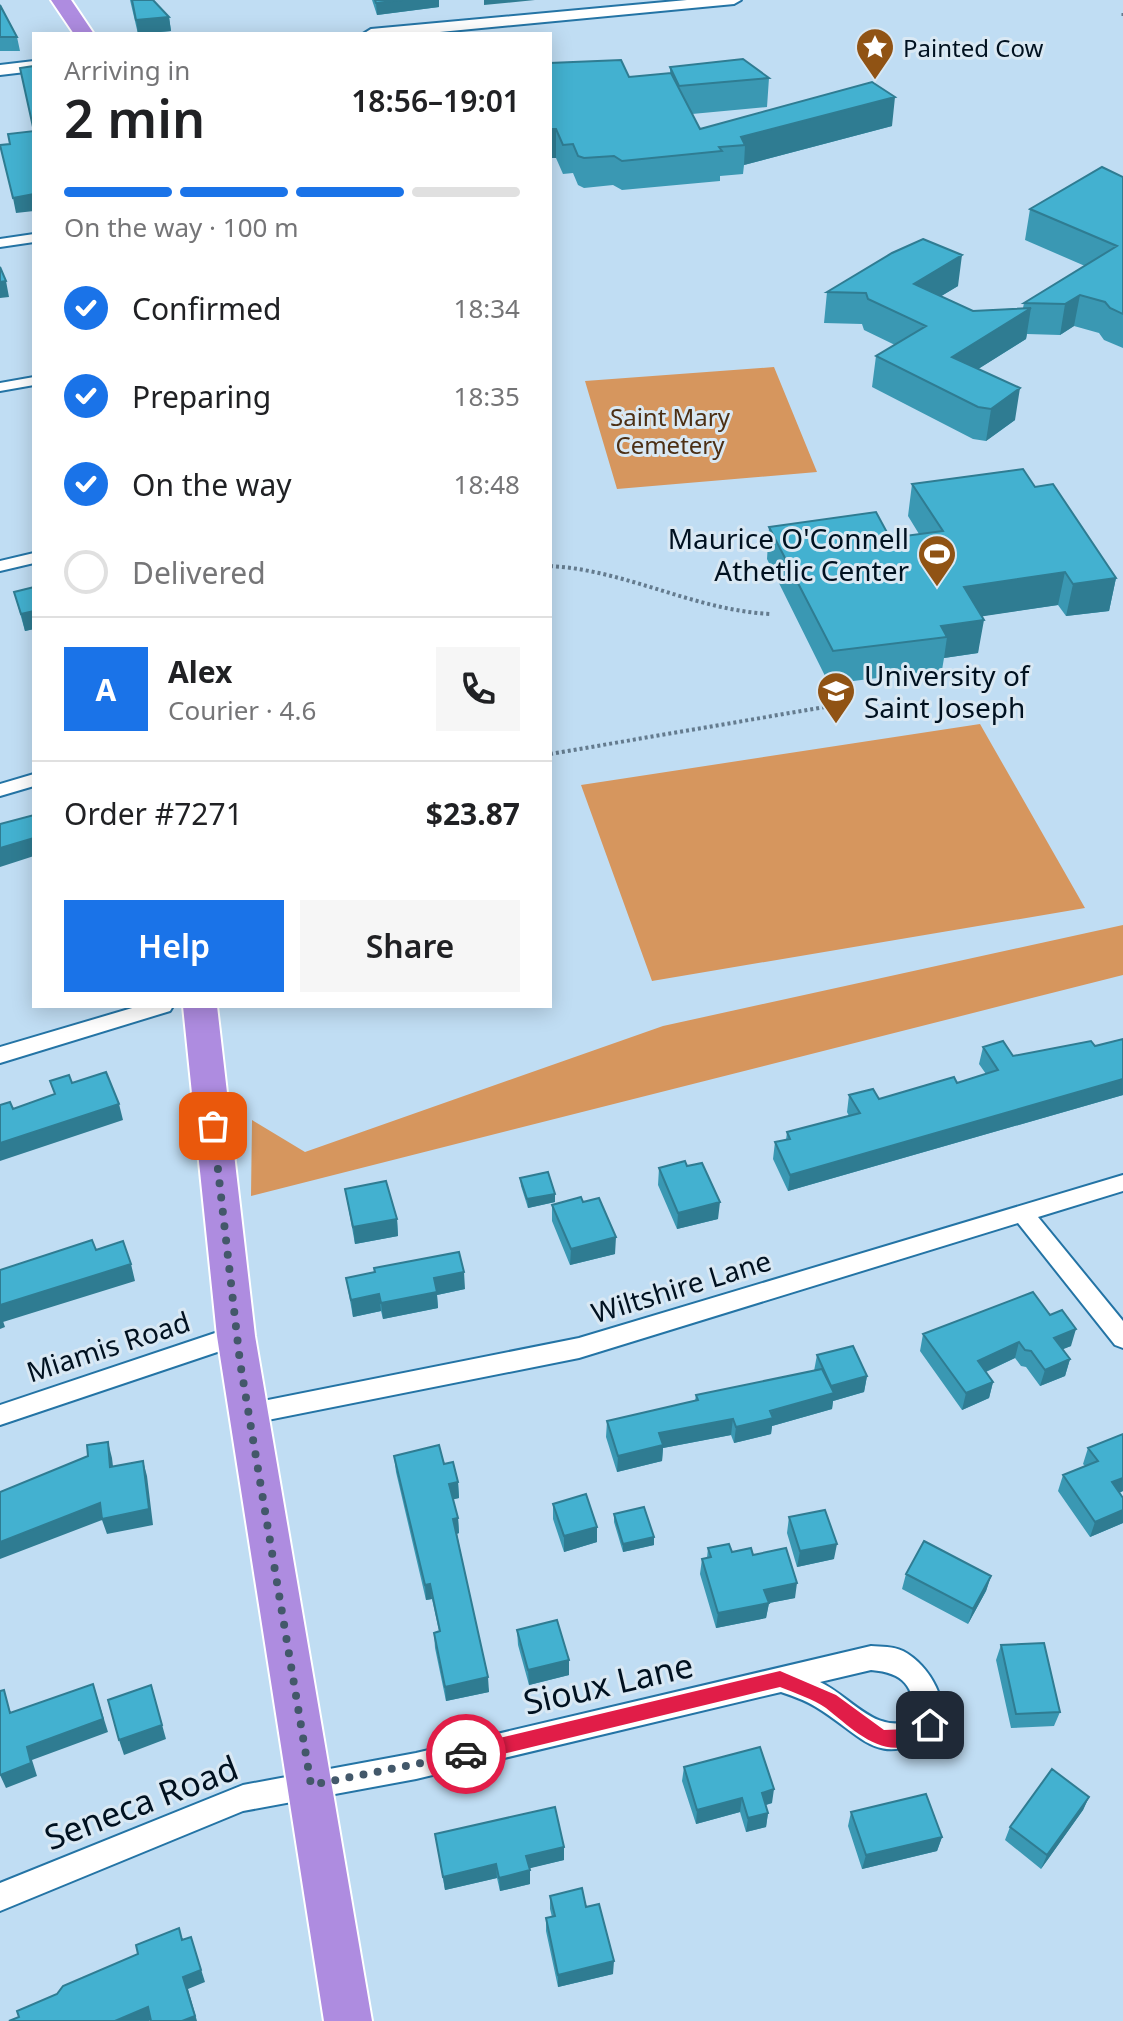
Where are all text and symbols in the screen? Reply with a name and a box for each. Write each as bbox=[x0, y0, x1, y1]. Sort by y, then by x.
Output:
place icon: Painted Cow bbox=[854, 26, 896, 81]
place label: Painted Cow bbox=[903, 31, 1043, 64]
text: Arriving in bbox=[64, 52, 190, 88]
text: 18:56–19:01 bbox=[351, 80, 520, 121]
text: 2 min bbox=[64, 82, 205, 153]
text: On the way · 100 m bbox=[64, 209, 298, 245]
icon: check bbox=[64, 286, 108, 330]
text: Confirmed bbox=[132, 288, 282, 329]
text: 18:34 bbox=[454, 290, 520, 326]
icon: check bbox=[64, 374, 108, 418]
text: Preparing bbox=[132, 376, 271, 417]
text: 18:35 bbox=[454, 378, 520, 414]
park label: Saint Mary Cemetery bbox=[610, 400, 731, 461]
icon: check bbox=[64, 462, 108, 506]
text: On the way bbox=[132, 464, 292, 505]
text: 18:48 bbox=[454, 466, 520, 502]
place label: Maurice O'Connell Athetlic Center bbox=[668, 519, 909, 589]
sports icon: Maurice O'Connell Athetlic Center bbox=[916, 533, 958, 588]
text: Delivered bbox=[132, 552, 266, 593]
button: phone bbox=[436, 647, 520, 731]
text: Alex bbox=[168, 651, 232, 692]
place label: University of Saint Joseph bbox=[864, 656, 1031, 726]
text: A bbox=[96, 669, 116, 710]
school or university icon: University of Saint Joseph bbox=[815, 670, 857, 725]
text: Courier · 4.6 bbox=[168, 692, 316, 728]
text: Order #7271 bbox=[64, 793, 243, 834]
text: $23.87 bbox=[426, 793, 520, 834]
button: Help bbox=[64, 900, 284, 992]
button: Share bbox=[300, 900, 520, 992]
pin bbox=[179, 1092, 247, 1160]
icon: bag bbox=[191, 1104, 235, 1148]
street label: Wiltshire Lane bbox=[586, 1241, 776, 1331]
street label: Miamis Road bbox=[21, 1302, 195, 1390]
street label: Sioux Lane bbox=[519, 1641, 697, 1725]
pin bbox=[896, 1691, 964, 1759]
icon: home bbox=[908, 1703, 952, 1747]
courier bbox=[426, 1714, 506, 1794]
icon: car bbox=[444, 1732, 488, 1776]
street label: Seneca Road bbox=[38, 1744, 244, 1860]

